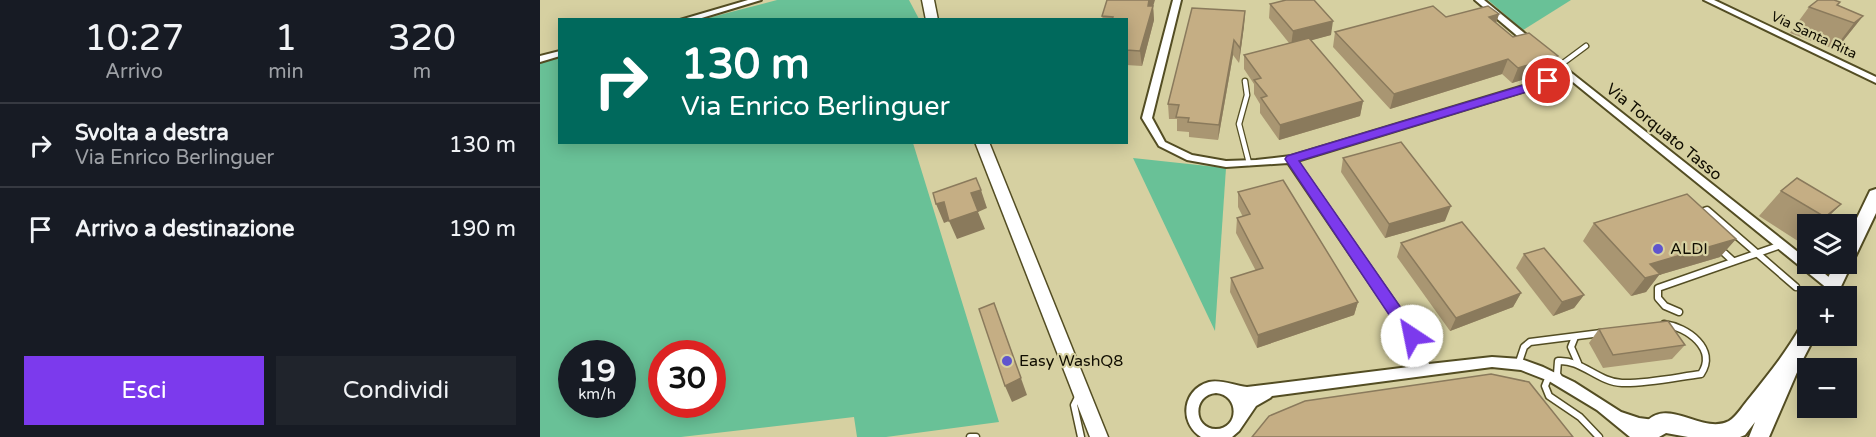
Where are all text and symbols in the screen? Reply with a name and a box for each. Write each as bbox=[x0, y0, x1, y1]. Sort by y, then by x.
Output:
street label: Via Santa Rita bbox=[1768, 8, 1860, 62]
text: 10:27 bbox=[84, 17, 184, 60]
text: 1 bbox=[275, 17, 297, 60]
text: 320 bbox=[388, 17, 456, 60]
text: 130 m bbox=[681, 39, 810, 90]
icon: right bbox=[582, 42, 660, 120]
pin bbox=[1522, 55, 1573, 106]
text: Arrivo bbox=[105, 60, 163, 84]
text: min bbox=[268, 60, 304, 84]
text: m bbox=[413, 60, 431, 84]
icon: arrive bbox=[1531, 64, 1564, 97]
street label: Via Torquato Tasso bbox=[1602, 79, 1726, 185]
text: Via Enrico Berlinguer bbox=[681, 90, 950, 123]
text: Svolta a destra bbox=[75, 120, 229, 146]
icon: right bbox=[24, 129, 57, 162]
text: 130 m bbox=[449, 132, 516, 158]
text: Via Enrico Berlinguer bbox=[75, 146, 274, 170]
icon: arrive bbox=[24, 213, 57, 246]
map controls bbox=[1797, 214, 1857, 418]
button: layers bbox=[1797, 214, 1857, 274]
text: Arrivo a destinazione bbox=[75, 216, 294, 242]
text: 190 m bbox=[449, 216, 516, 242]
place label: ALDI bbox=[1670, 239, 1708, 259]
marker: ALDI bbox=[1651, 242, 1665, 256]
button: + bbox=[1797, 286, 1857, 346]
position arrow bbox=[1380, 304, 1444, 368]
speed limit sign: 30 bbox=[648, 340, 726, 418]
place label: Easy WashQ8 bbox=[1019, 351, 1123, 371]
text: 19 bbox=[578, 353, 616, 390]
marker: Easy WashQ8 bbox=[1000, 354, 1014, 368]
button: Esci bbox=[24, 356, 264, 425]
button: Condividi bbox=[276, 356, 516, 425]
button: − bbox=[1797, 358, 1857, 418]
text: km/h bbox=[578, 385, 616, 403]

